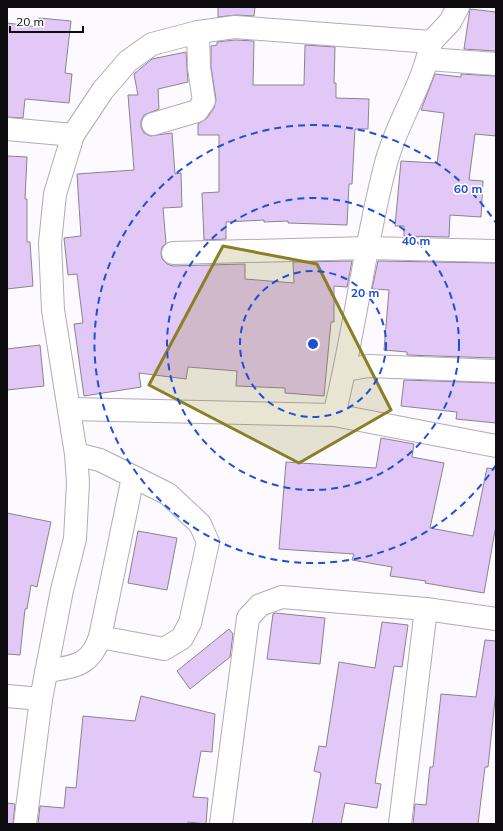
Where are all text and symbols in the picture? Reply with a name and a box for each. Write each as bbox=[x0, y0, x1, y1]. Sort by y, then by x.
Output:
scale bar bbox=[10, 8, 83, 34]
text: 20 m bbox=[16, 14, 44, 29]
text: 60 m bbox=[454, 181, 482, 196]
text: 40 m bbox=[402, 233, 430, 248]
text: 20 m bbox=[351, 285, 379, 300]
centre of rings bbox=[306, 337, 320, 351]

